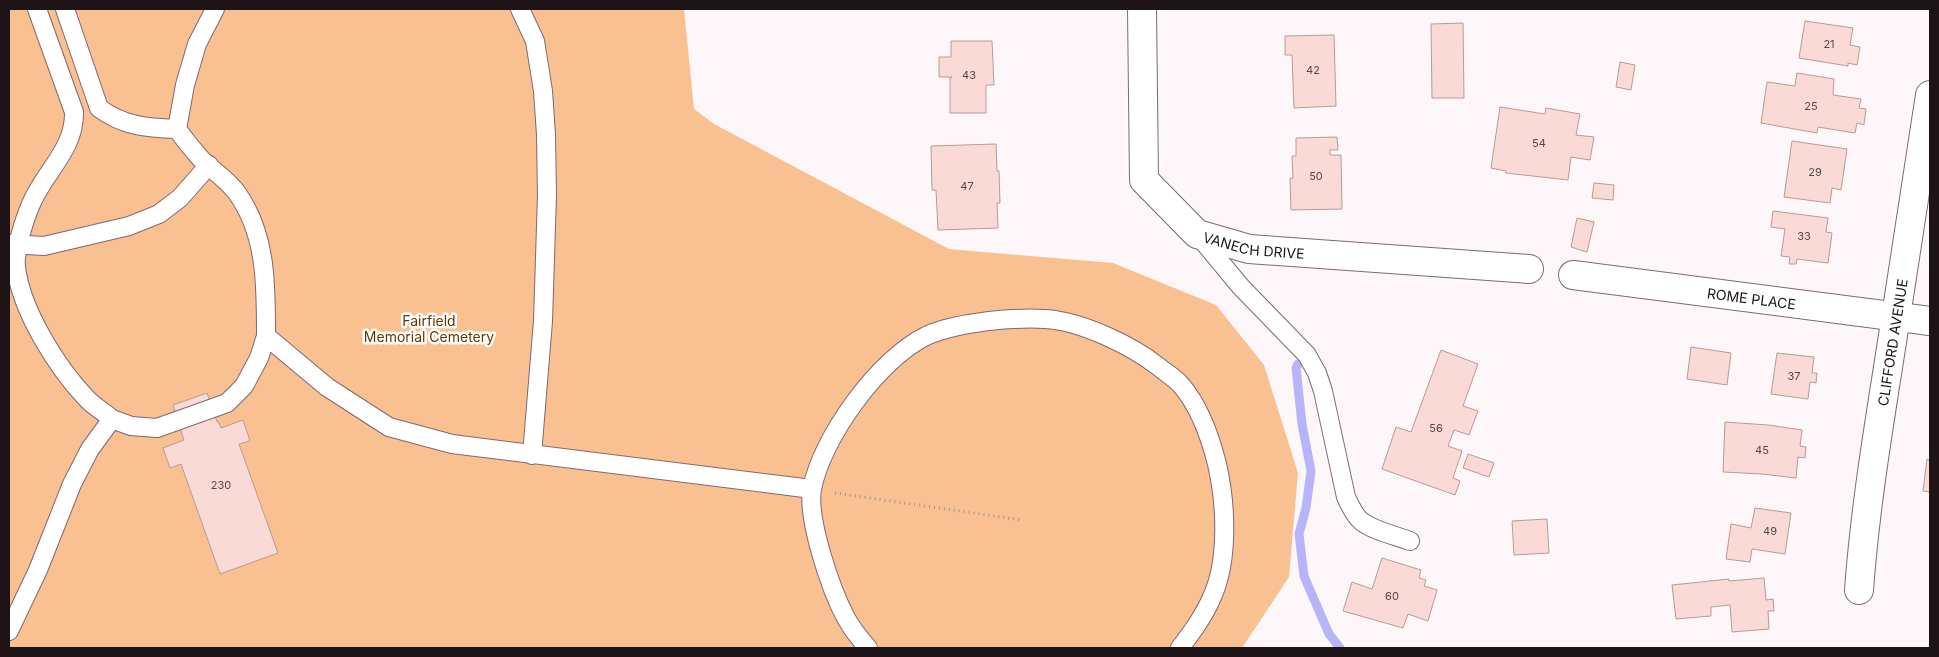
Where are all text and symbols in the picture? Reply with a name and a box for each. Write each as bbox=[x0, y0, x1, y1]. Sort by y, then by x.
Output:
house number: 21 bbox=[1823, 37, 1835, 51]
house number: 42 bbox=[1306, 63, 1320, 77]
house number: 43 bbox=[962, 68, 976, 82]
house number: 25 bbox=[1804, 99, 1818, 113]
house number: 54 bbox=[1532, 136, 1546, 150]
house number: 29 bbox=[1808, 165, 1822, 179]
house number: 50 bbox=[1309, 169, 1323, 183]
house number: 47 bbox=[960, 179, 974, 193]
street label: VANECH DRIVE bbox=[1201, 228, 1305, 261]
house number: 33 bbox=[1797, 229, 1811, 243]
street label: CLIFFORD AVENUE bbox=[1874, 277, 1910, 407]
street label: ROME PLACE bbox=[1706, 284, 1797, 312]
park label: Fairfield Memorial Cemetery bbox=[364, 312, 494, 345]
house number: 37 bbox=[1787, 369, 1801, 383]
house number: 56 bbox=[1429, 421, 1443, 435]
house number: 45 bbox=[1755, 443, 1769, 457]
house number: 230 bbox=[211, 478, 231, 492]
house number: 49 bbox=[1763, 524, 1777, 538]
house number: 60 bbox=[1385, 589, 1399, 603]

